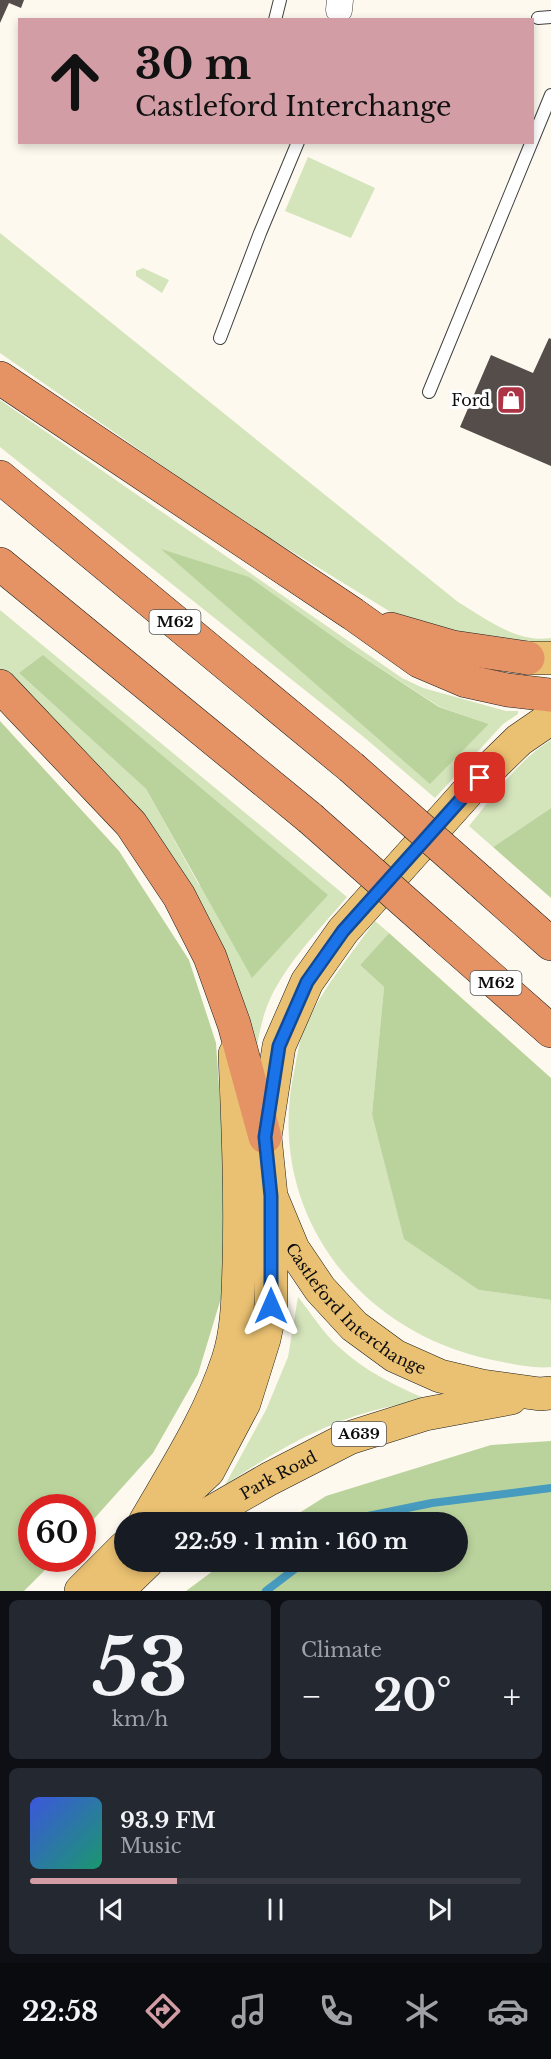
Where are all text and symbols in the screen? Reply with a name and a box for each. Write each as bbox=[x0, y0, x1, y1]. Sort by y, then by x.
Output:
text: 30 m bbox=[135, 38, 251, 90]
icon: ahead bbox=[36, 42, 114, 120]
text: Castleford Interchange bbox=[135, 90, 452, 123]
shop icon: Ford bbox=[495, 384, 527, 416]
place label: Ford bbox=[451, 390, 490, 410]
road number: M62 bbox=[150, 610, 201, 634]
pin bbox=[454, 752, 505, 803]
icon: arrive bbox=[463, 761, 496, 794]
road number: M62 bbox=[470, 971, 522, 995]
street label: Castleford Interchange bbox=[282, 1239, 429, 1378]
position arrow bbox=[239, 1274, 303, 1338]
road number: A639 bbox=[332, 1422, 386, 1446]
street label: Park Road bbox=[236, 1446, 320, 1504]
speed limit sign: 60 bbox=[18, 1494, 96, 1572]
text: 22:59 · 1 min · 160 m bbox=[174, 1528, 408, 1555]
text: 53 bbox=[92, 1619, 188, 1716]
text: Climate bbox=[301, 1638, 382, 1662]
text: 20° bbox=[373, 1667, 452, 1723]
text: − bbox=[301, 1676, 322, 1717]
text: + bbox=[503, 1676, 521, 1717]
text: km/h bbox=[112, 1707, 168, 1731]
text: 93.9 FM bbox=[120, 1807, 216, 1834]
text: Music bbox=[120, 1834, 181, 1858]
icon: previous bbox=[95, 1893, 128, 1926]
icon: pause bbox=[259, 1893, 292, 1926]
icon: next bbox=[423, 1893, 456, 1926]
icon: directions bbox=[142, 1990, 184, 2032]
icon: music bbox=[228, 1990, 270, 2032]
icon: phone bbox=[315, 1990, 357, 2032]
icon: climate bbox=[401, 1990, 443, 2032]
icon: car bbox=[487, 1990, 529, 2032]
text: 22:58 bbox=[22, 1995, 98, 2028]

